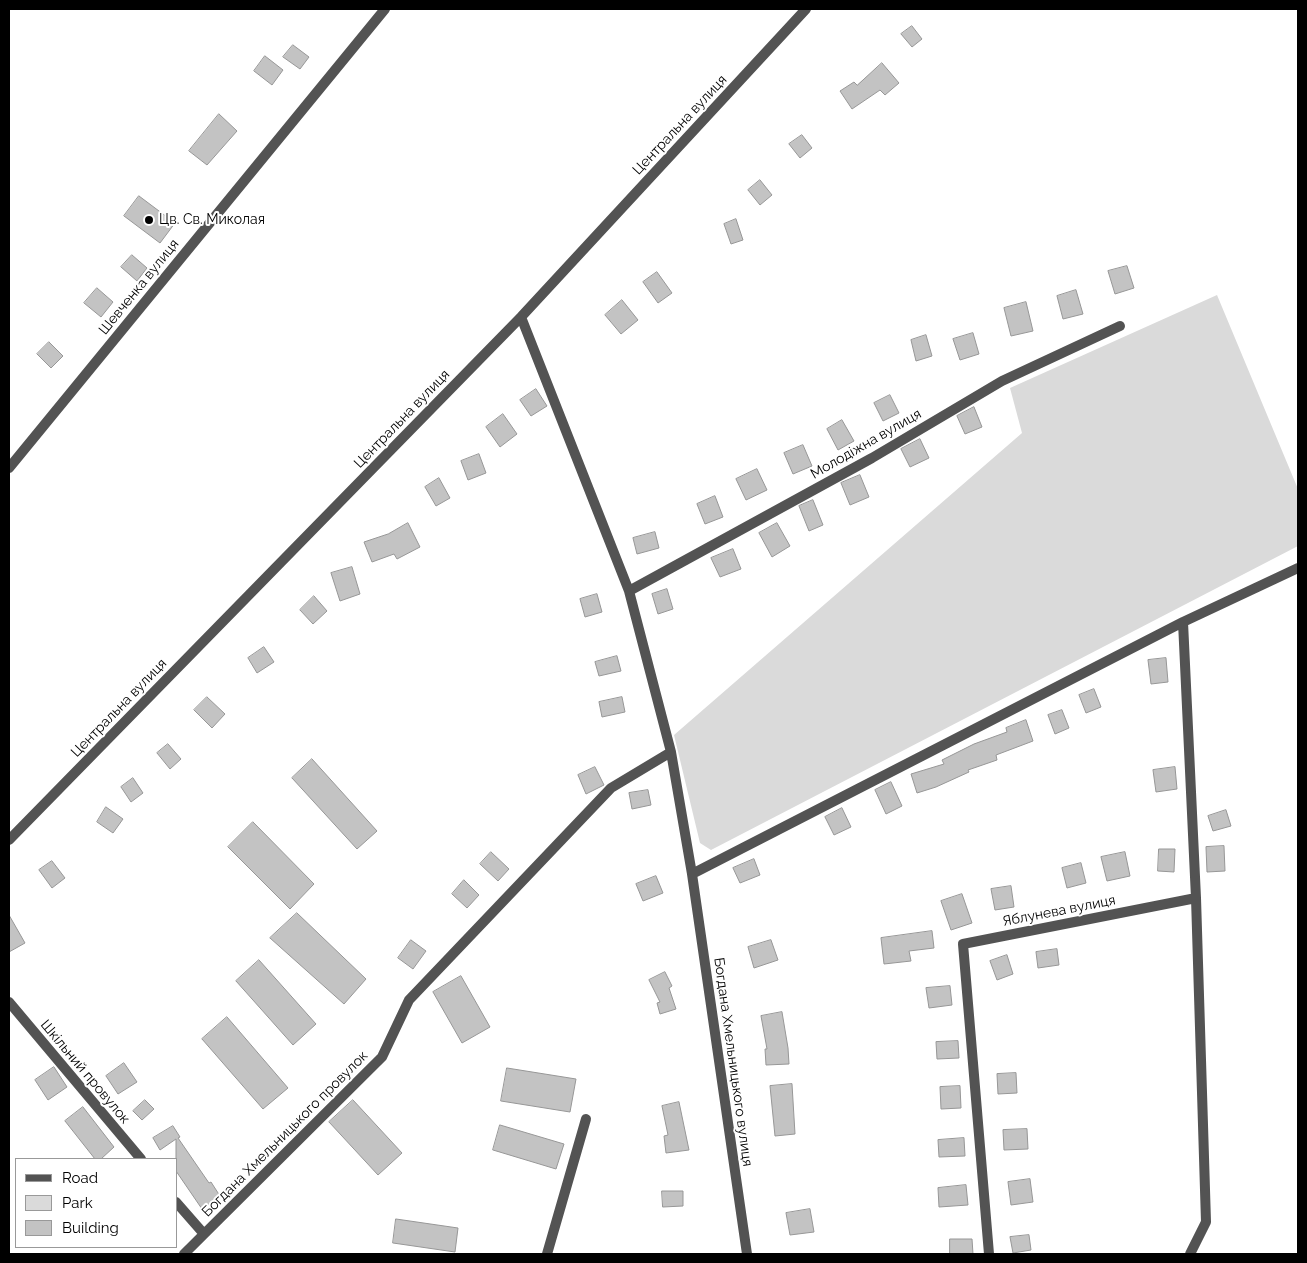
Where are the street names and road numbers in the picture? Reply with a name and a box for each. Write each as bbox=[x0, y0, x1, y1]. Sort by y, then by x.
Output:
street label: Центральна вулиця bbox=[629, 72, 731, 178]
street label: Шевченка вулиця bbox=[95, 236, 183, 338]
street label: Центральна вулиця bbox=[351, 366, 453, 472]
street label: Молодіжна вулиця bbox=[808, 405, 924, 483]
street label: Центральна вулиця bbox=[68, 655, 170, 761]
street label: Яблунева вулиця bbox=[1001, 892, 1117, 930]
street label: Богдана Хмельницького вулиця bbox=[710, 956, 756, 1168]
street label: Шкільний провулок bbox=[37, 1017, 133, 1127]
street label: Богдана Хмельницького провулок bbox=[199, 1048, 371, 1220]

